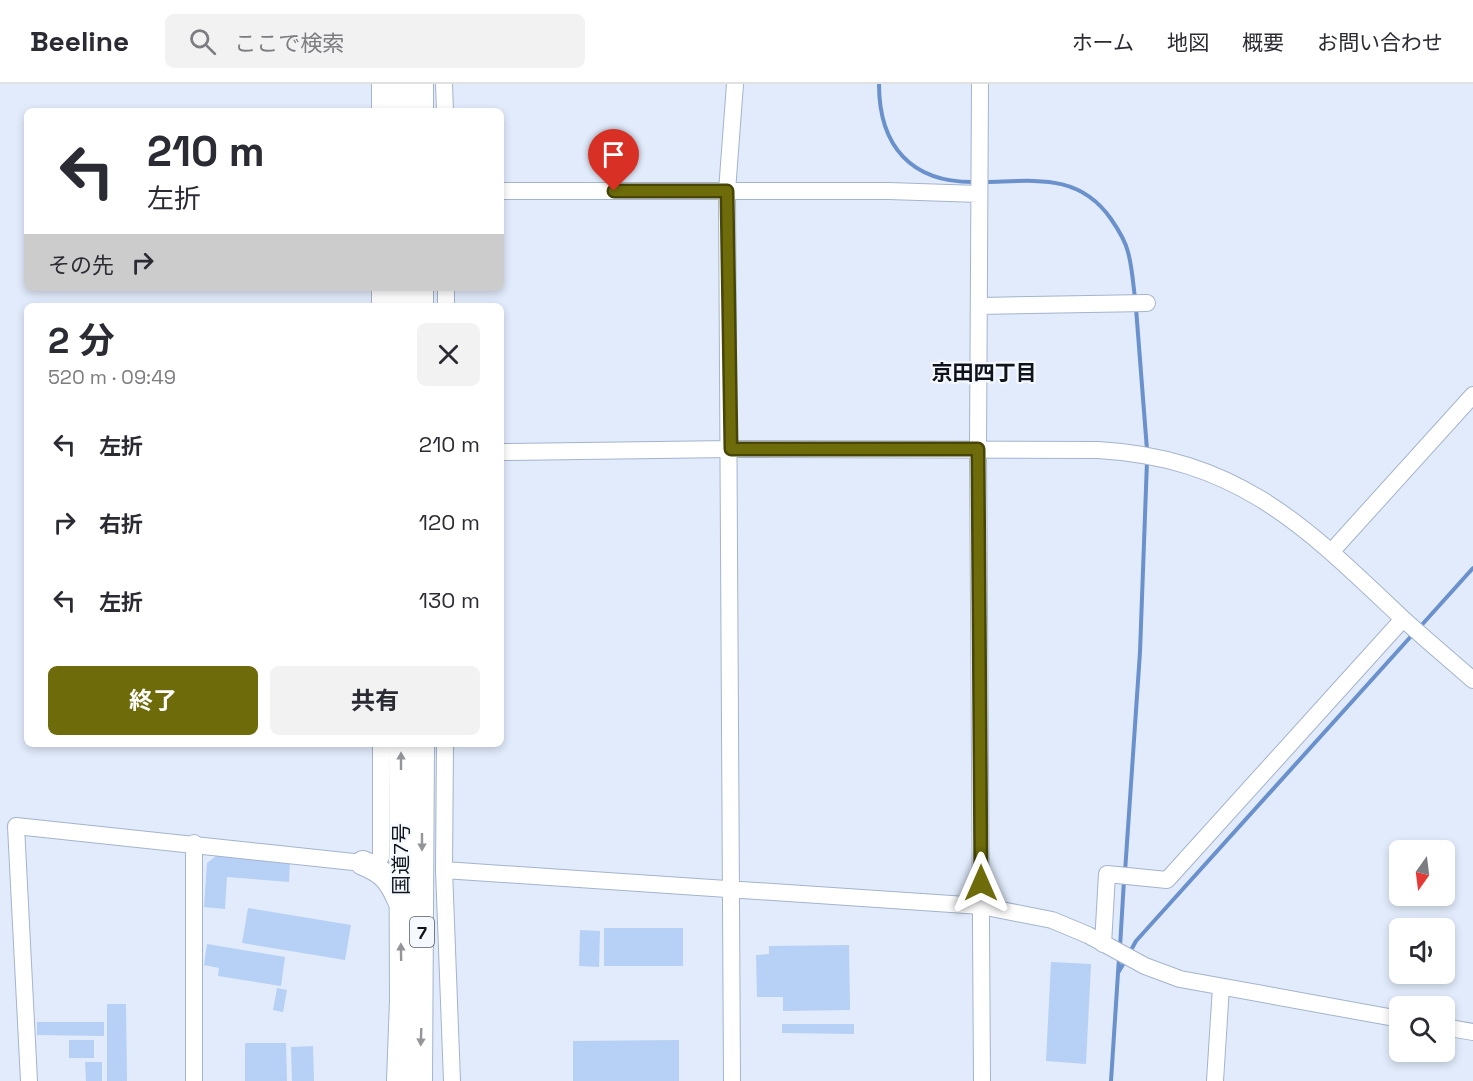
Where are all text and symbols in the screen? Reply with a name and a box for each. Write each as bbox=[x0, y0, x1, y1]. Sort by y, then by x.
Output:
search box bbox=[165, 14, 585, 68]
text: Beeline bbox=[30, 23, 129, 59]
icon: search bbox=[186, 25, 219, 58]
text: ここで検索 bbox=[234, 29, 344, 57]
text: ホーム bbox=[1072, 29, 1134, 56]
text: 地図 bbox=[1167, 29, 1209, 56]
text: 概要 bbox=[1242, 29, 1284, 56]
text: お問い合わせ bbox=[1317, 29, 1443, 56]
text: 210 m bbox=[147, 125, 265, 178]
pin bbox=[588, 129, 639, 191]
icon: left bbox=[48, 132, 126, 210]
icon: arrive bbox=[597, 138, 630, 171]
text: 左折 bbox=[147, 181, 201, 216]
icon: right bbox=[126, 246, 159, 279]
text: その先 bbox=[48, 251, 114, 279]
text: 2 分 bbox=[48, 318, 115, 364]
button: close bbox=[417, 323, 480, 386]
district label: 京田四丁目 bbox=[932, 359, 1037, 386]
text: 520 m · 09:49 bbox=[48, 364, 176, 390]
icon: left bbox=[48, 428, 81, 461]
text: 210 m bbox=[419, 430, 480, 458]
text: 左折 bbox=[99, 432, 143, 460]
icon: right bbox=[48, 506, 81, 539]
text: 120 m bbox=[419, 508, 480, 536]
text: 右折 bbox=[99, 510, 143, 538]
icon: left bbox=[48, 584, 81, 617]
text: 130 m bbox=[419, 586, 480, 614]
text: 左折 bbox=[99, 588, 143, 616]
button: 終了 bbox=[48, 666, 258, 735]
button: 共有 bbox=[270, 666, 480, 735]
one-way arrow bbox=[396, 751, 406, 770]
street label: 国道7号 bbox=[388, 823, 414, 895]
one-way arrow bbox=[417, 832, 427, 851]
north arrow bbox=[1389, 840, 1455, 906]
map controls bbox=[1389, 840, 1455, 1062]
position arrow bbox=[949, 851, 1013, 915]
road number: 7 bbox=[410, 917, 434, 947]
button: sound bbox=[1389, 918, 1455, 984]
one-way arrow bbox=[396, 942, 406, 961]
button: search bbox=[1389, 996, 1455, 1062]
one-way arrow bbox=[417, 1027, 426, 1046]

